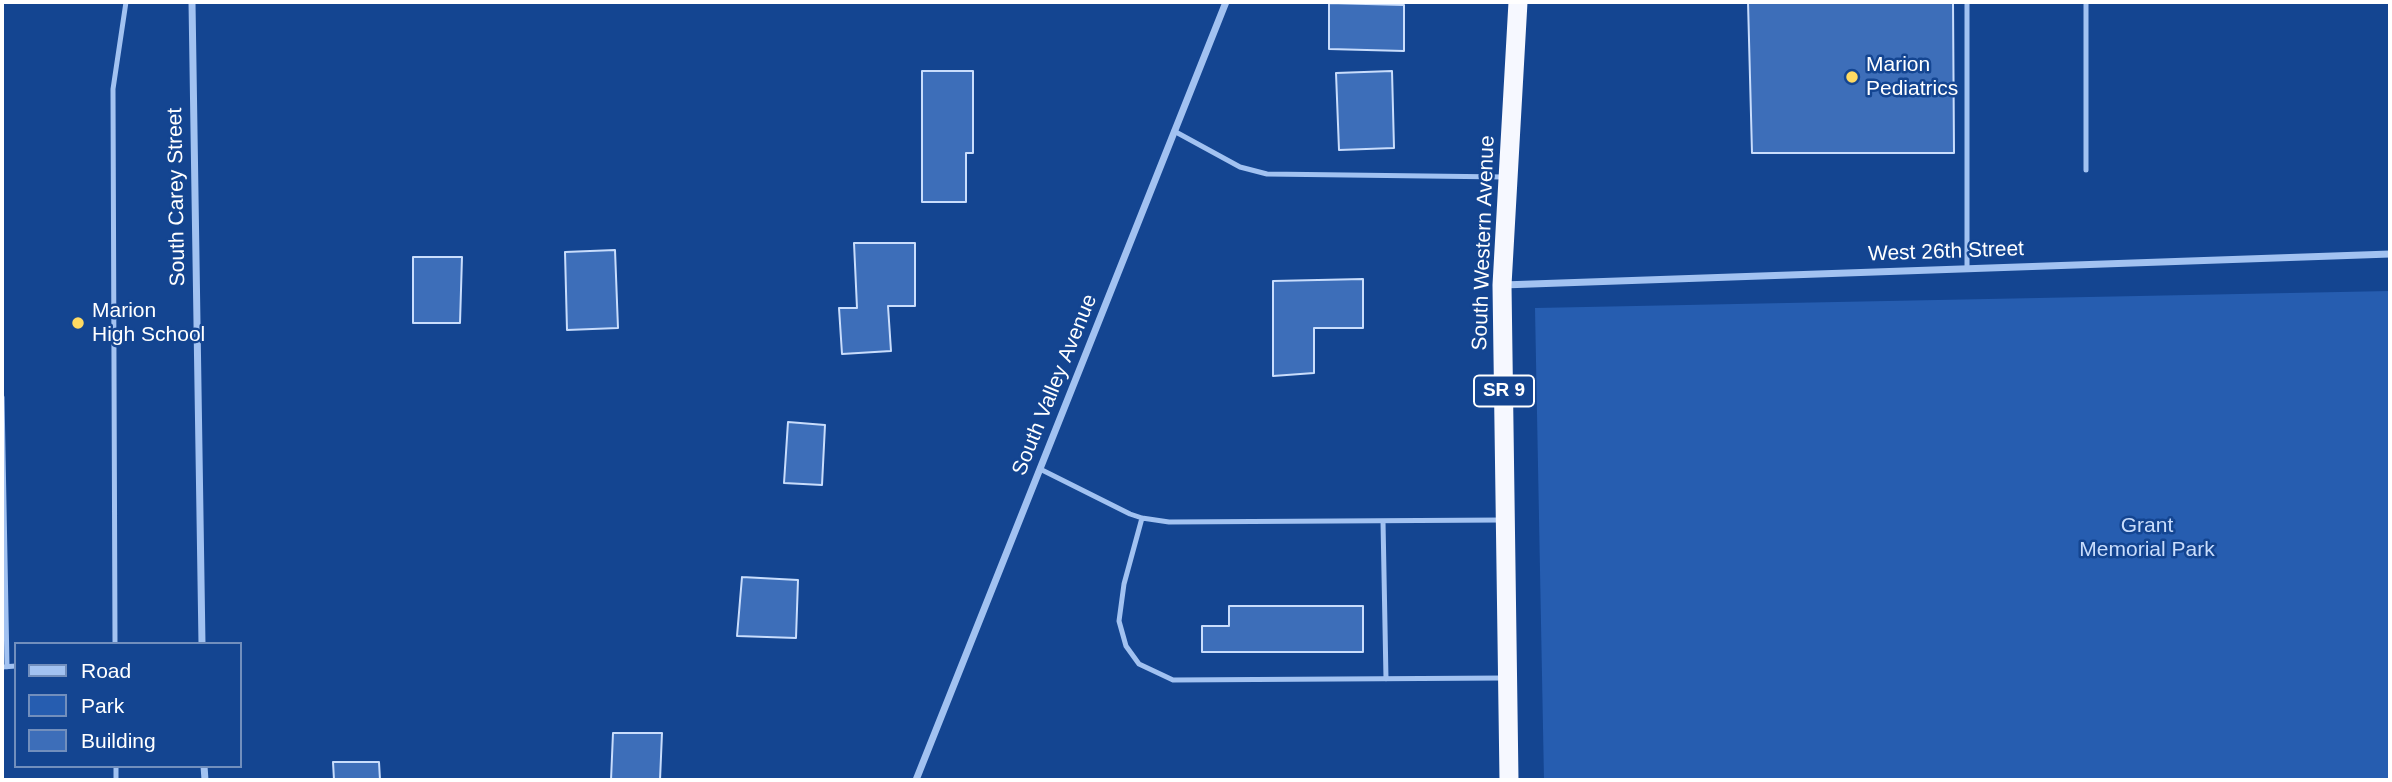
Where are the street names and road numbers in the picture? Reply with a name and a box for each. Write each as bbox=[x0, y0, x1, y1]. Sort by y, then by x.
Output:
street label: South Carey Street bbox=[163, 107, 191, 287]
street label: South Western Avenue bbox=[1468, 135, 1500, 351]
street label: West 26th Street bbox=[1868, 237, 2024, 267]
street label: South Valley Avenue bbox=[1007, 291, 1103, 479]
road number: SR 9 bbox=[1474, 376, 1534, 406]

